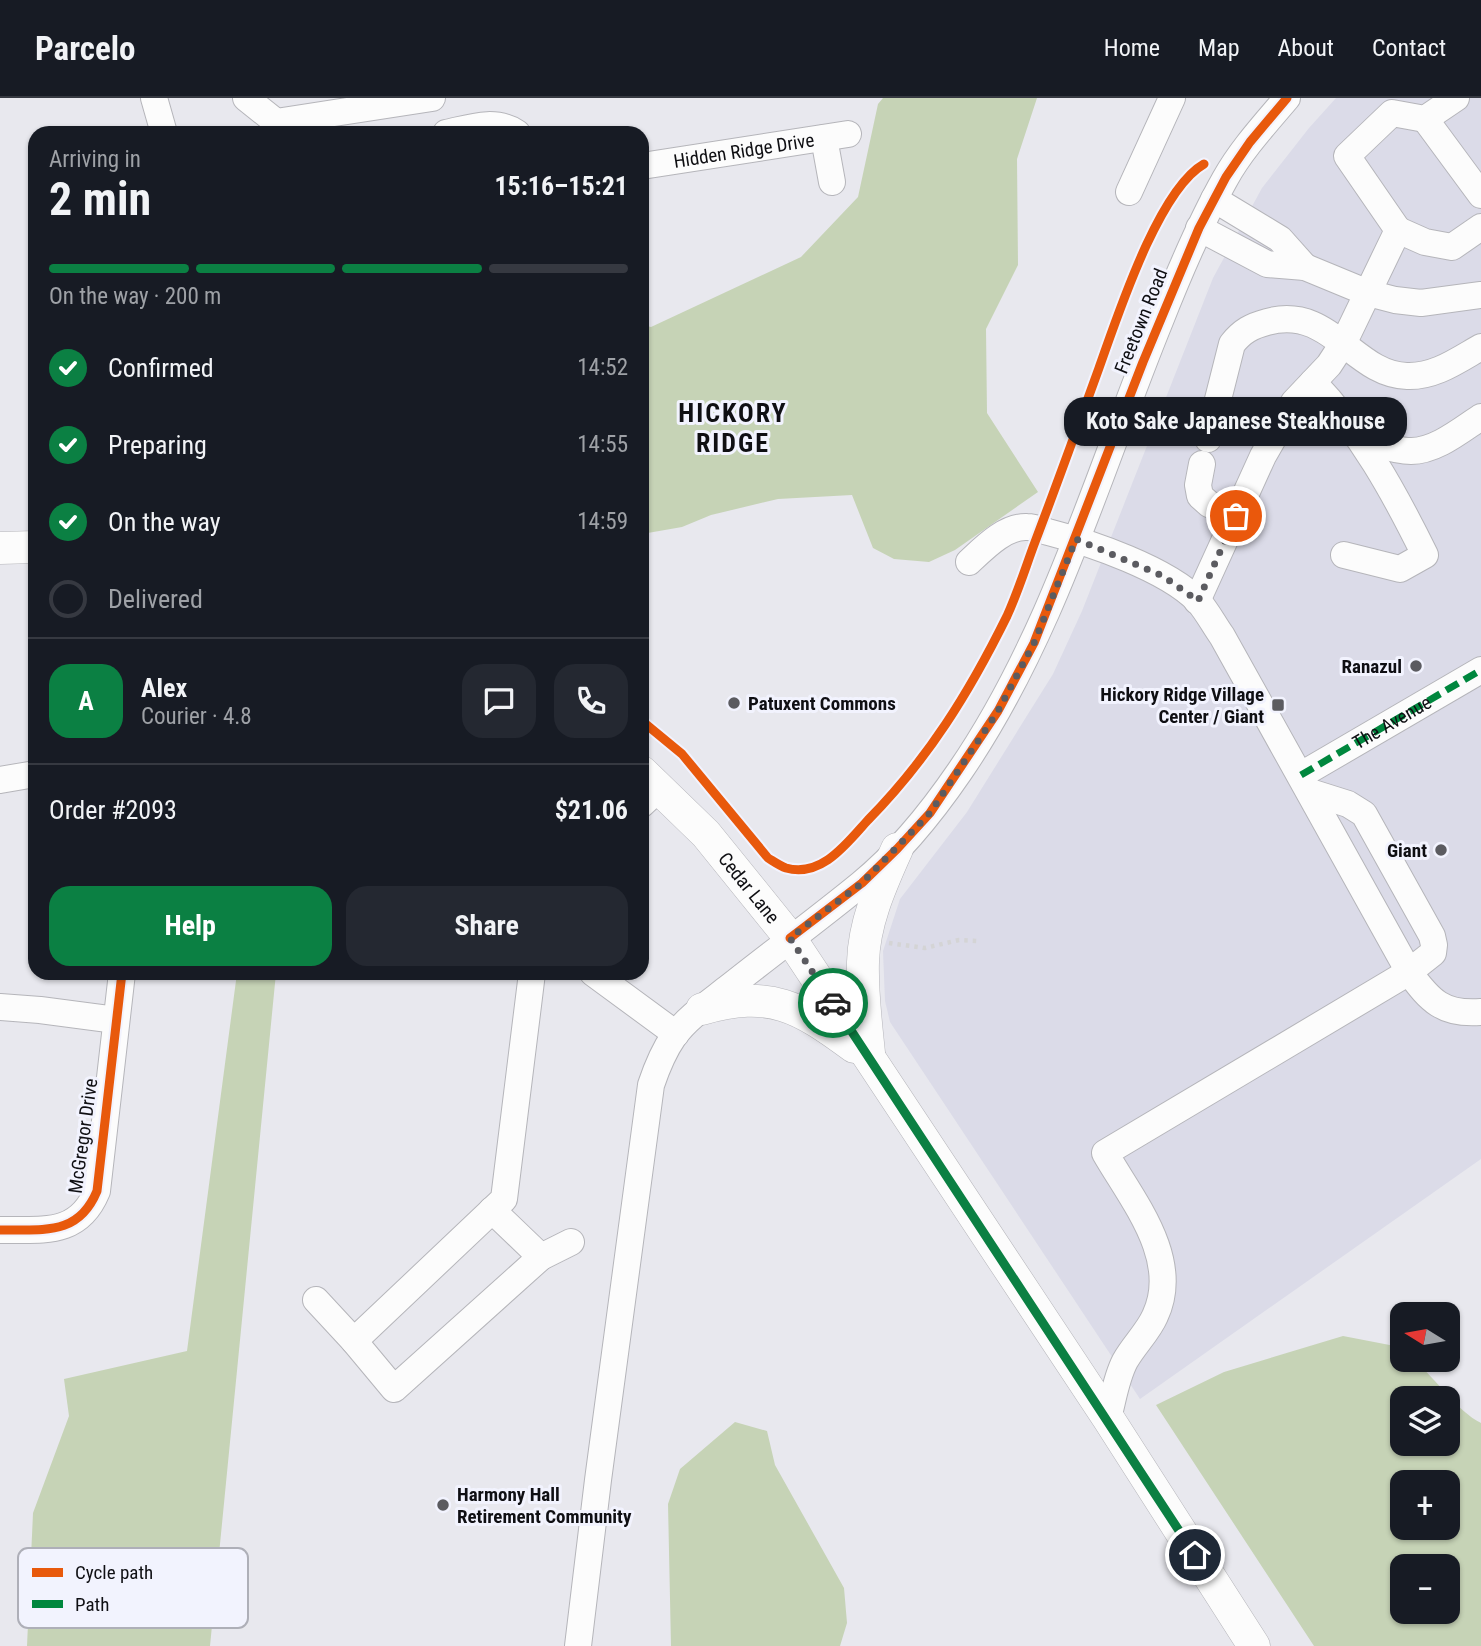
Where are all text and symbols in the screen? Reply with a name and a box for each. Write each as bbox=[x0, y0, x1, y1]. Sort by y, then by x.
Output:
text: Parcelo bbox=[35, 29, 135, 68]
text: Home bbox=[1104, 34, 1160, 62]
text: Map bbox=[1198, 34, 1240, 62]
text: About bbox=[1278, 34, 1334, 62]
text: Contact bbox=[1372, 34, 1446, 62]
street label: Hidden Ridge Drive bbox=[672, 128, 816, 172]
text: Arriving in bbox=[49, 146, 141, 173]
text: 15:16–15:21 bbox=[494, 171, 628, 201]
text: 2 min bbox=[49, 172, 151, 226]
street label: Freetown Road bbox=[1109, 265, 1173, 377]
text: On the way · 200 m bbox=[49, 283, 221, 310]
icon: check bbox=[49, 349, 87, 387]
text: Confirmed bbox=[108, 353, 214, 383]
text: 14:52 bbox=[577, 354, 628, 381]
callout: Koto Sake Japanese Steakhouse bbox=[1064, 397, 1408, 446]
district label: HICKORY RIDGE bbox=[678, 398, 788, 458]
text: Koto Sake Japanese Steakhouse bbox=[1086, 408, 1385, 435]
icon: check bbox=[49, 426, 87, 464]
text: Preparing bbox=[108, 430, 207, 460]
text: 14:55 bbox=[577, 431, 628, 458]
pin bbox=[1206, 486, 1266, 546]
icon: bag bbox=[1217, 497, 1255, 535]
icon: check bbox=[49, 503, 87, 541]
text: On the way bbox=[108, 507, 221, 537]
text: 14:59 bbox=[577, 508, 628, 535]
text: Delivered bbox=[108, 584, 203, 614]
place label: Ranazul bbox=[1342, 655, 1402, 678]
marker: Ranazul bbox=[1408, 658, 1424, 674]
button: chat bbox=[462, 664, 536, 738]
button: phone bbox=[554, 664, 628, 738]
text: Alex bbox=[141, 673, 187, 703]
place label: Hickory Ridge Village Center / Giant bbox=[1100, 683, 1264, 728]
text: A bbox=[78, 686, 94, 716]
street label: The Avenue bbox=[1348, 690, 1435, 754]
place label: Patuxent Commons bbox=[748, 692, 896, 715]
marker: Patuxent Commons bbox=[726, 695, 742, 711]
marker: Hickory Ridge Village Center / Giant bbox=[1270, 697, 1286, 713]
text: Courier · 4.8 bbox=[141, 703, 252, 730]
text: Order #2093 bbox=[49, 795, 177, 825]
text: $21.06 bbox=[555, 795, 628, 825]
place label: Giant bbox=[1387, 839, 1427, 862]
marker: Giant bbox=[1433, 842, 1449, 858]
street label: Cedar Lane bbox=[714, 847, 785, 928]
button: Help bbox=[49, 886, 332, 966]
button: Share bbox=[346, 886, 628, 966]
courier bbox=[798, 968, 868, 1038]
icon: car bbox=[814, 984, 852, 1022]
street label: McGregor Drive bbox=[64, 1077, 102, 1195]
north arrow bbox=[1390, 1302, 1460, 1372]
map controls bbox=[1390, 1302, 1460, 1624]
button: layers bbox=[1390, 1386, 1460, 1456]
button: + bbox=[1390, 1470, 1460, 1540]
place label: Harmony Hall Retirement Community bbox=[457, 1483, 632, 1528]
marker: Harmony Hall Retirement Community bbox=[435, 1497, 451, 1513]
pin bbox=[1165, 1525, 1225, 1585]
icon: home bbox=[1176, 1536, 1214, 1574]
legend bbox=[18, 1548, 248, 1628]
button: − bbox=[1390, 1554, 1460, 1624]
text: Cycle path bbox=[75, 1561, 153, 1584]
text: Path bbox=[75, 1593, 109, 1616]

